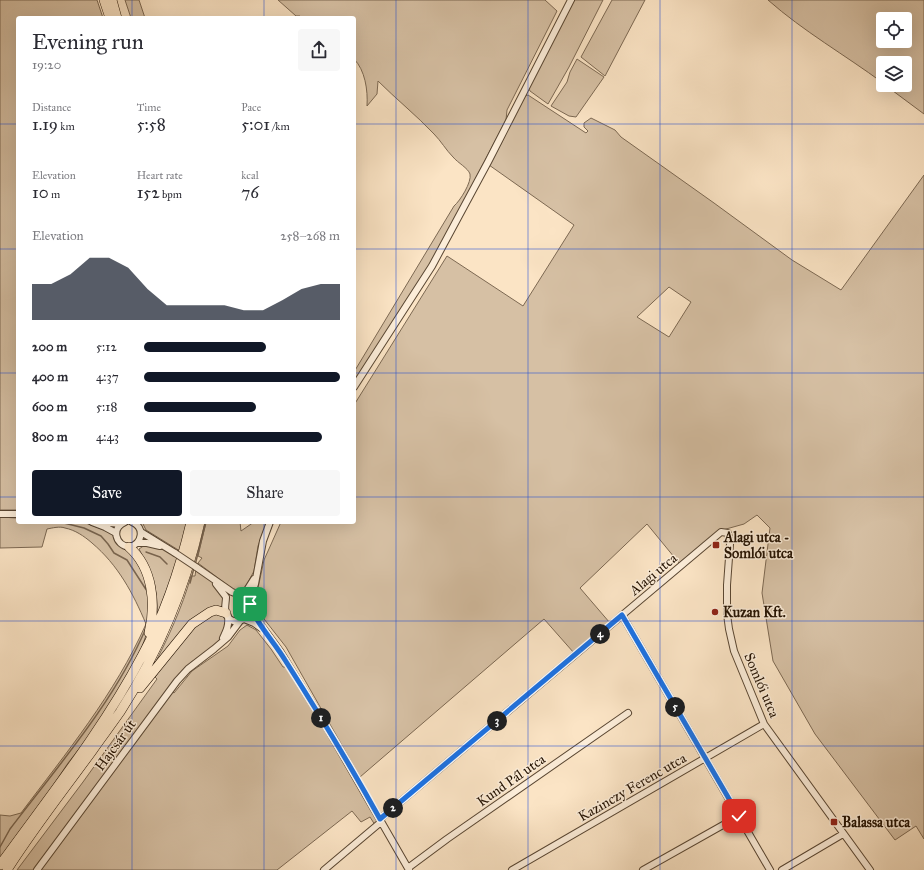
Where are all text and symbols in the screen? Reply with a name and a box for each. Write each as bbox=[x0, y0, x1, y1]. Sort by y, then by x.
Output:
map controls bbox=[876, 12, 912, 92]
button: locate bbox=[876, 12, 912, 48]
text: Evening run bbox=[32, 28, 144, 55]
button: share bbox=[298, 29, 340, 71]
button: layers bbox=[876, 56, 912, 92]
text: 19:20 bbox=[32, 57, 61, 73]
text: Distance bbox=[32, 101, 71, 114]
text: Time bbox=[137, 101, 161, 114]
text: Pace bbox=[241, 101, 261, 114]
text: 1.19 bbox=[32, 114, 58, 135]
text: 5:58 bbox=[137, 114, 166, 135]
text: 5:01 bbox=[241, 114, 270, 135]
text: km bbox=[58, 120, 75, 133]
text: /km bbox=[270, 120, 290, 133]
text: Elevation bbox=[32, 169, 76, 182]
text: Heart rate bbox=[137, 169, 183, 182]
text: kcal bbox=[241, 169, 259, 182]
text: 10 bbox=[32, 182, 49, 203]
text: 152 bbox=[137, 182, 160, 203]
text: 76 bbox=[241, 182, 259, 203]
text: m bbox=[49, 188, 60, 201]
text: bpm bbox=[160, 188, 182, 201]
text: Elevation bbox=[32, 228, 84, 244]
text: 258–268 m bbox=[280, 228, 340, 244]
text: 200 m bbox=[32, 339, 67, 355]
text: 5:12 bbox=[96, 339, 117, 355]
text: 400 m bbox=[32, 369, 68, 385]
text: 4:37 bbox=[96, 369, 119, 385]
text: 600 m bbox=[32, 399, 68, 415]
text: 5:18 bbox=[96, 399, 117, 415]
text: 800 m bbox=[32, 429, 68, 445]
text: 4:43 bbox=[96, 429, 119, 445]
button: Save bbox=[32, 470, 182, 516]
button: Share bbox=[190, 470, 340, 516]
place label: Alagi utca - Somlói utca bbox=[723, 529, 794, 562]
marker: Alagi utca - Somlói utca bbox=[711, 540, 721, 550]
street label: Alagi utca bbox=[625, 550, 681, 600]
pin bbox=[233, 587, 267, 621]
icon: arrive bbox=[239, 593, 261, 615]
place label: Kuzan Kft. bbox=[723, 604, 786, 621]
marker: Kuzan Kft. bbox=[710, 607, 720, 617]
pin: 4 bbox=[590, 624, 610, 644]
text: 4 bbox=[597, 627, 603, 640]
street label: Somlói utca bbox=[740, 650, 783, 720]
pin: 5 bbox=[665, 697, 685, 717]
text: 5 bbox=[672, 700, 678, 713]
pin: 1 bbox=[311, 708, 331, 728]
text: 1 bbox=[319, 711, 323, 724]
pin: 3 bbox=[487, 711, 507, 731]
text: 3 bbox=[495, 714, 499, 727]
street label: Hajcsár út bbox=[91, 716, 140, 774]
street label: Kazinczy Ferenc utca bbox=[575, 750, 689, 825]
street label: Kund Pál utca bbox=[474, 751, 549, 810]
pin: 2 bbox=[383, 798, 403, 818]
pin bbox=[722, 799, 756, 833]
text: 2 bbox=[390, 801, 396, 814]
icon: check bbox=[728, 805, 750, 827]
place label: Balassa utca bbox=[842, 814, 911, 831]
marker: Balassa utca bbox=[829, 817, 839, 827]

